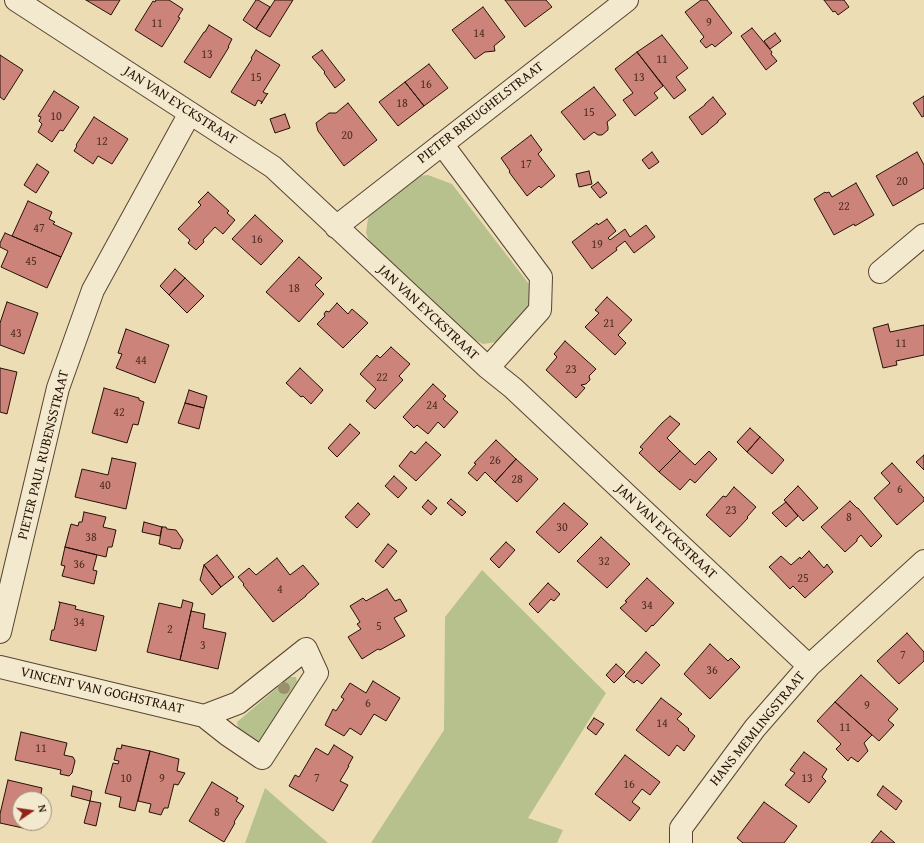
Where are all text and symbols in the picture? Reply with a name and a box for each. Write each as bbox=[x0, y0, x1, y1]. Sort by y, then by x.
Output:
house number: 9 bbox=[706, 16, 712, 30]
house number: 11 bbox=[151, 17, 163, 31]
house number: 14 bbox=[473, 27, 485, 41]
house number: 13 bbox=[201, 48, 213, 62]
house number: 11 bbox=[656, 53, 668, 67]
street label: PIETER BREUGHELSTRAAT bbox=[415, 58, 547, 168]
street label: JAN VAN EYCKSTRAAT bbox=[120, 63, 240, 149]
house number: 15 bbox=[250, 71, 262, 85]
house number: 13 bbox=[633, 71, 645, 85]
house number: 16 bbox=[420, 78, 432, 92]
house number: 18 bbox=[396, 97, 408, 111]
house number: 15 bbox=[583, 106, 595, 120]
house number: 10 bbox=[50, 110, 62, 124]
house number: 20 bbox=[341, 129, 353, 143]
house number: 12 bbox=[96, 135, 108, 149]
house number: 17 bbox=[520, 158, 532, 172]
house number: 20 bbox=[896, 175, 908, 189]
house number: 22 bbox=[838, 200, 850, 214]
house number: 47 bbox=[33, 222, 45, 236]
house number: 16 bbox=[251, 233, 263, 247]
house number: 19 bbox=[591, 238, 603, 252]
house number: 45 bbox=[25, 255, 37, 269]
street label: JAN VAN EYCKSTRAAT bbox=[374, 262, 482, 364]
house number: 18 bbox=[288, 282, 300, 296]
house number: 21 bbox=[603, 317, 615, 331]
house number: 43 bbox=[10, 327, 22, 341]
house number: 11 bbox=[895, 337, 907, 351]
house number: 44 bbox=[135, 354, 147, 368]
house number: 23 bbox=[565, 363, 577, 377]
street label: PIETER PAUL RUBENSSTRAAT bbox=[15, 369, 73, 541]
house number: 22 bbox=[376, 371, 388, 385]
house number: 24 bbox=[426, 399, 438, 413]
house number: 42 bbox=[113, 406, 125, 420]
house number: 26 bbox=[489, 454, 501, 468]
house number: 28 bbox=[511, 473, 523, 487]
house number: 40 bbox=[99, 479, 111, 493]
street label: JAN VAN EYCKSTRAAT bbox=[612, 481, 720, 583]
house number: 6 bbox=[897, 483, 903, 497]
house number: 23 bbox=[725, 504, 737, 518]
house number: 8 bbox=[846, 511, 852, 525]
house number: 30 bbox=[556, 521, 568, 535]
house number: 38 bbox=[85, 531, 97, 545]
house number: 32 bbox=[598, 555, 610, 569]
house number: 36 bbox=[73, 558, 85, 572]
house number: 25 bbox=[797, 572, 809, 586]
house number: 4 bbox=[277, 583, 283, 597]
house number: 34 bbox=[641, 599, 653, 613]
house number: 34 bbox=[73, 616, 85, 630]
house number: 5 bbox=[376, 620, 382, 634]
house number: 2 bbox=[167, 623, 173, 637]
house number: 3 bbox=[200, 639, 206, 653]
house number: 7 bbox=[900, 649, 906, 663]
street label: VINCENT VAN GOGHSTRAAT bbox=[19, 664, 185, 718]
house number: 36 bbox=[706, 664, 718, 678]
street label: HANS MEMLINGSTRAAT bbox=[707, 668, 809, 790]
house number: 6 bbox=[365, 697, 371, 711]
house number: 9 bbox=[864, 699, 870, 713]
house number: 14 bbox=[656, 717, 668, 731]
house number: 11 bbox=[839, 721, 851, 735]
house number: 11 bbox=[35, 742, 47, 756]
house number: 10 bbox=[120, 772, 132, 786]
house number: 9 bbox=[159, 772, 165, 786]
house number: 7 bbox=[314, 772, 320, 786]
house number: 13 bbox=[801, 772, 813, 786]
house number: 16 bbox=[623, 778, 635, 792]
north arrow bbox=[12, 791, 52, 831]
text: N bbox=[34, 803, 51, 814]
house number: 8 bbox=[214, 806, 220, 820]

